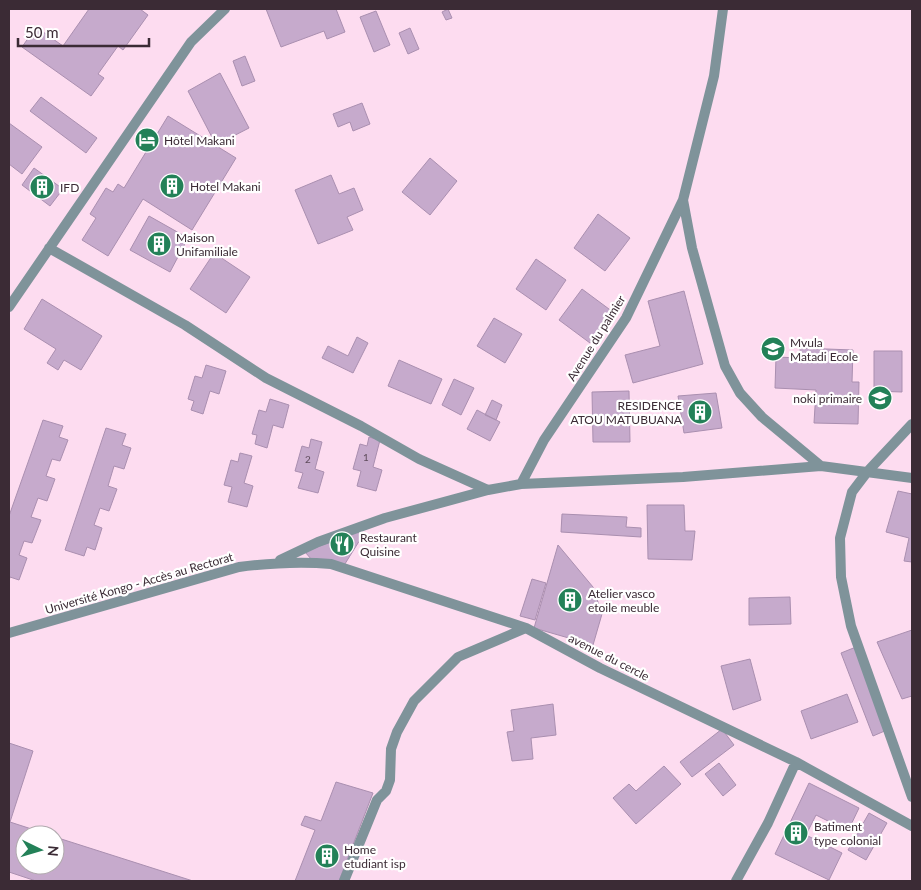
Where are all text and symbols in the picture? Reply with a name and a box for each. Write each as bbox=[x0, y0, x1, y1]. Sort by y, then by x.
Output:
scale bar bbox=[18, 15, 149, 47]
text: 50 m bbox=[25, 23, 59, 41]
hotel icon: Hôtel Makani bbox=[134, 127, 160, 153]
place label: Hôtel Makani bbox=[164, 133, 235, 148]
building icon: Hotel Makani bbox=[159, 173, 185, 199]
building icon: IFD bbox=[29, 174, 55, 200]
place label: Hotel Makani bbox=[190, 179, 261, 194]
place label: IFD bbox=[60, 180, 79, 195]
place label: Maison Unifamiliale bbox=[176, 230, 238, 259]
building icon: Maison Unifamiliale bbox=[146, 231, 172, 257]
street label: Avenue du palmier bbox=[564, 292, 629, 384]
place label: Mvula Matadi Ecole bbox=[790, 335, 858, 364]
school or university icon: Mvula Matadi Ecole bbox=[760, 336, 786, 362]
school or university icon: noki primaire bbox=[867, 385, 893, 411]
place label: noki primaire bbox=[793, 391, 862, 406]
place label: RESIDENCE ATOU MATUBUANA bbox=[570, 398, 683, 427]
building icon: RESIDENCE ATOU MATUBUANA bbox=[687, 399, 713, 425]
house number: 1 bbox=[363, 451, 369, 463]
house number: 2 bbox=[305, 453, 311, 465]
place label: Restaurant Quisine bbox=[360, 530, 417, 559]
restaurant icon: Restaurant Quisine bbox=[329, 531, 355, 557]
street label: Université Kongo - Accès au Rectorat bbox=[43, 549, 235, 617]
place label: Atelier vasco etoile meuble bbox=[588, 586, 659, 615]
building icon: Atelier vasco etoile meuble bbox=[557, 587, 583, 613]
street label: avenue du cercle bbox=[566, 630, 652, 684]
place label: Batiment type colonial bbox=[814, 819, 881, 848]
building icon: Batiment type colonial bbox=[783, 820, 809, 846]
north arrow bbox=[15, 825, 65, 875]
place label: Home etudiant isp bbox=[344, 842, 406, 871]
building icon: Home etudiant isp bbox=[314, 843, 340, 869]
text: N bbox=[45, 845, 62, 857]

